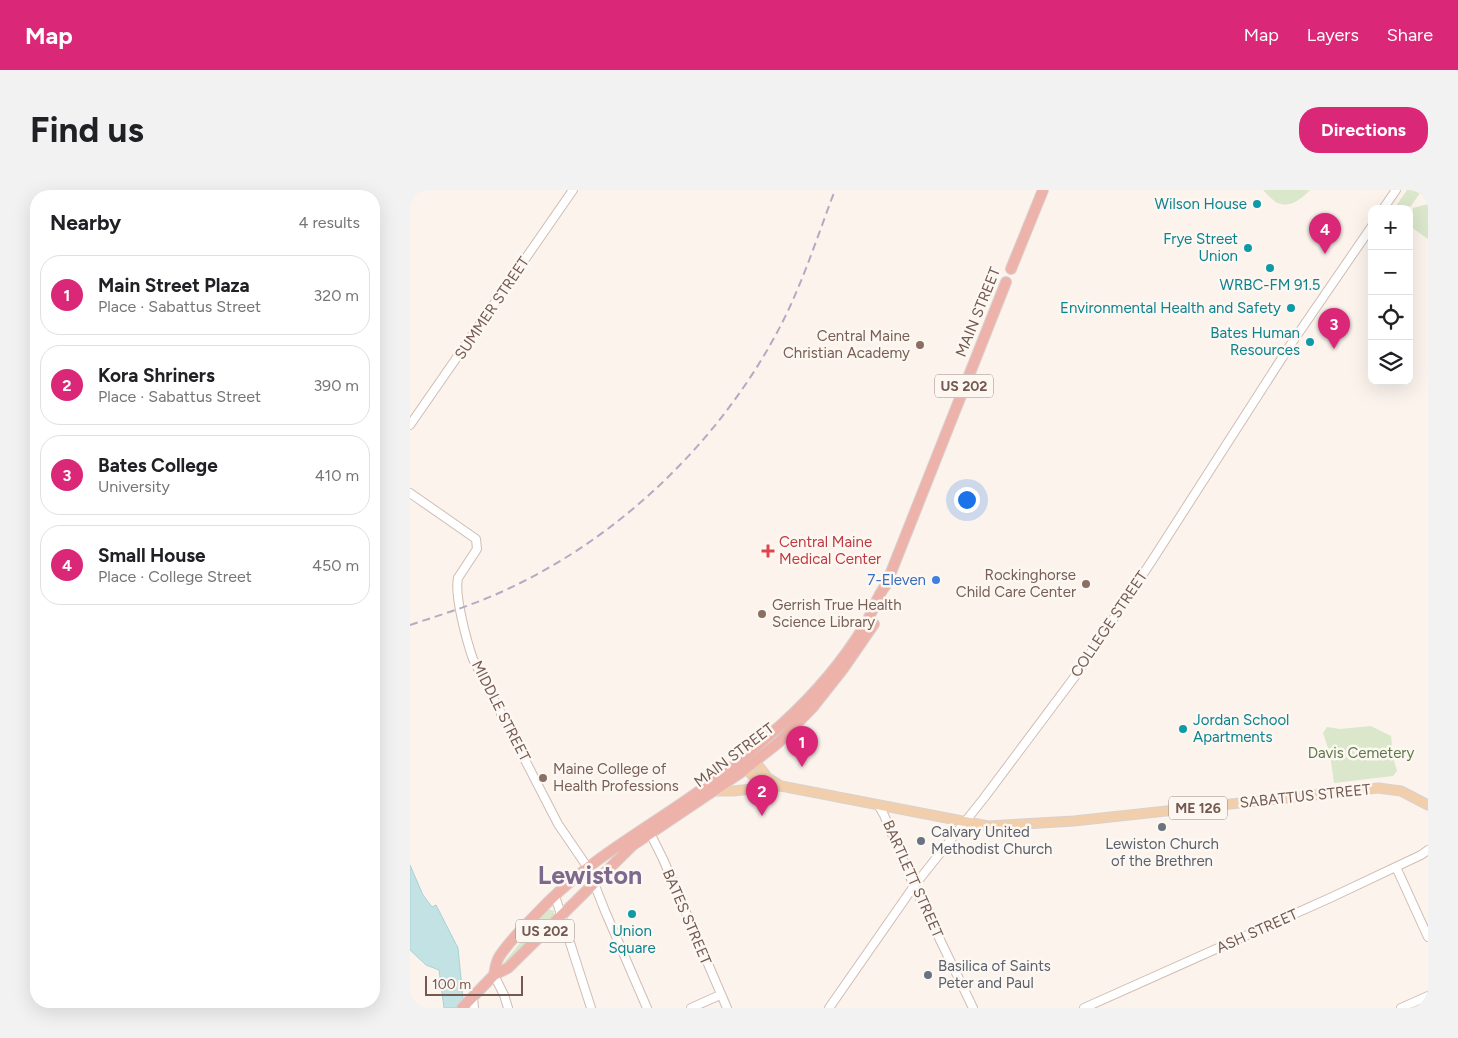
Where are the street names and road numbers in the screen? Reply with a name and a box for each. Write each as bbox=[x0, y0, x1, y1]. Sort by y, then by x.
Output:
street label: SUMMER STREET bbox=[451, 253, 533, 363]
street label: MAIN STREET bbox=[952, 264, 1004, 359]
road number: US 202 bbox=[935, 375, 993, 398]
street label: COLLEGE STREET bbox=[1067, 567, 1151, 680]
street label: MIDDLE STREET bbox=[468, 658, 534, 765]
street label: MAIN STREET bbox=[691, 719, 778, 791]
street label: SABATTUS STREET bbox=[1239, 780, 1372, 812]
road number: ME 126 bbox=[1169, 796, 1227, 820]
street label: BARTLETT STREET bbox=[879, 817, 947, 941]
street label: BATES STREET bbox=[659, 866, 716, 968]
street label: ASH STREET bbox=[1213, 905, 1301, 957]
road number: US 202 bbox=[516, 919, 574, 942]

